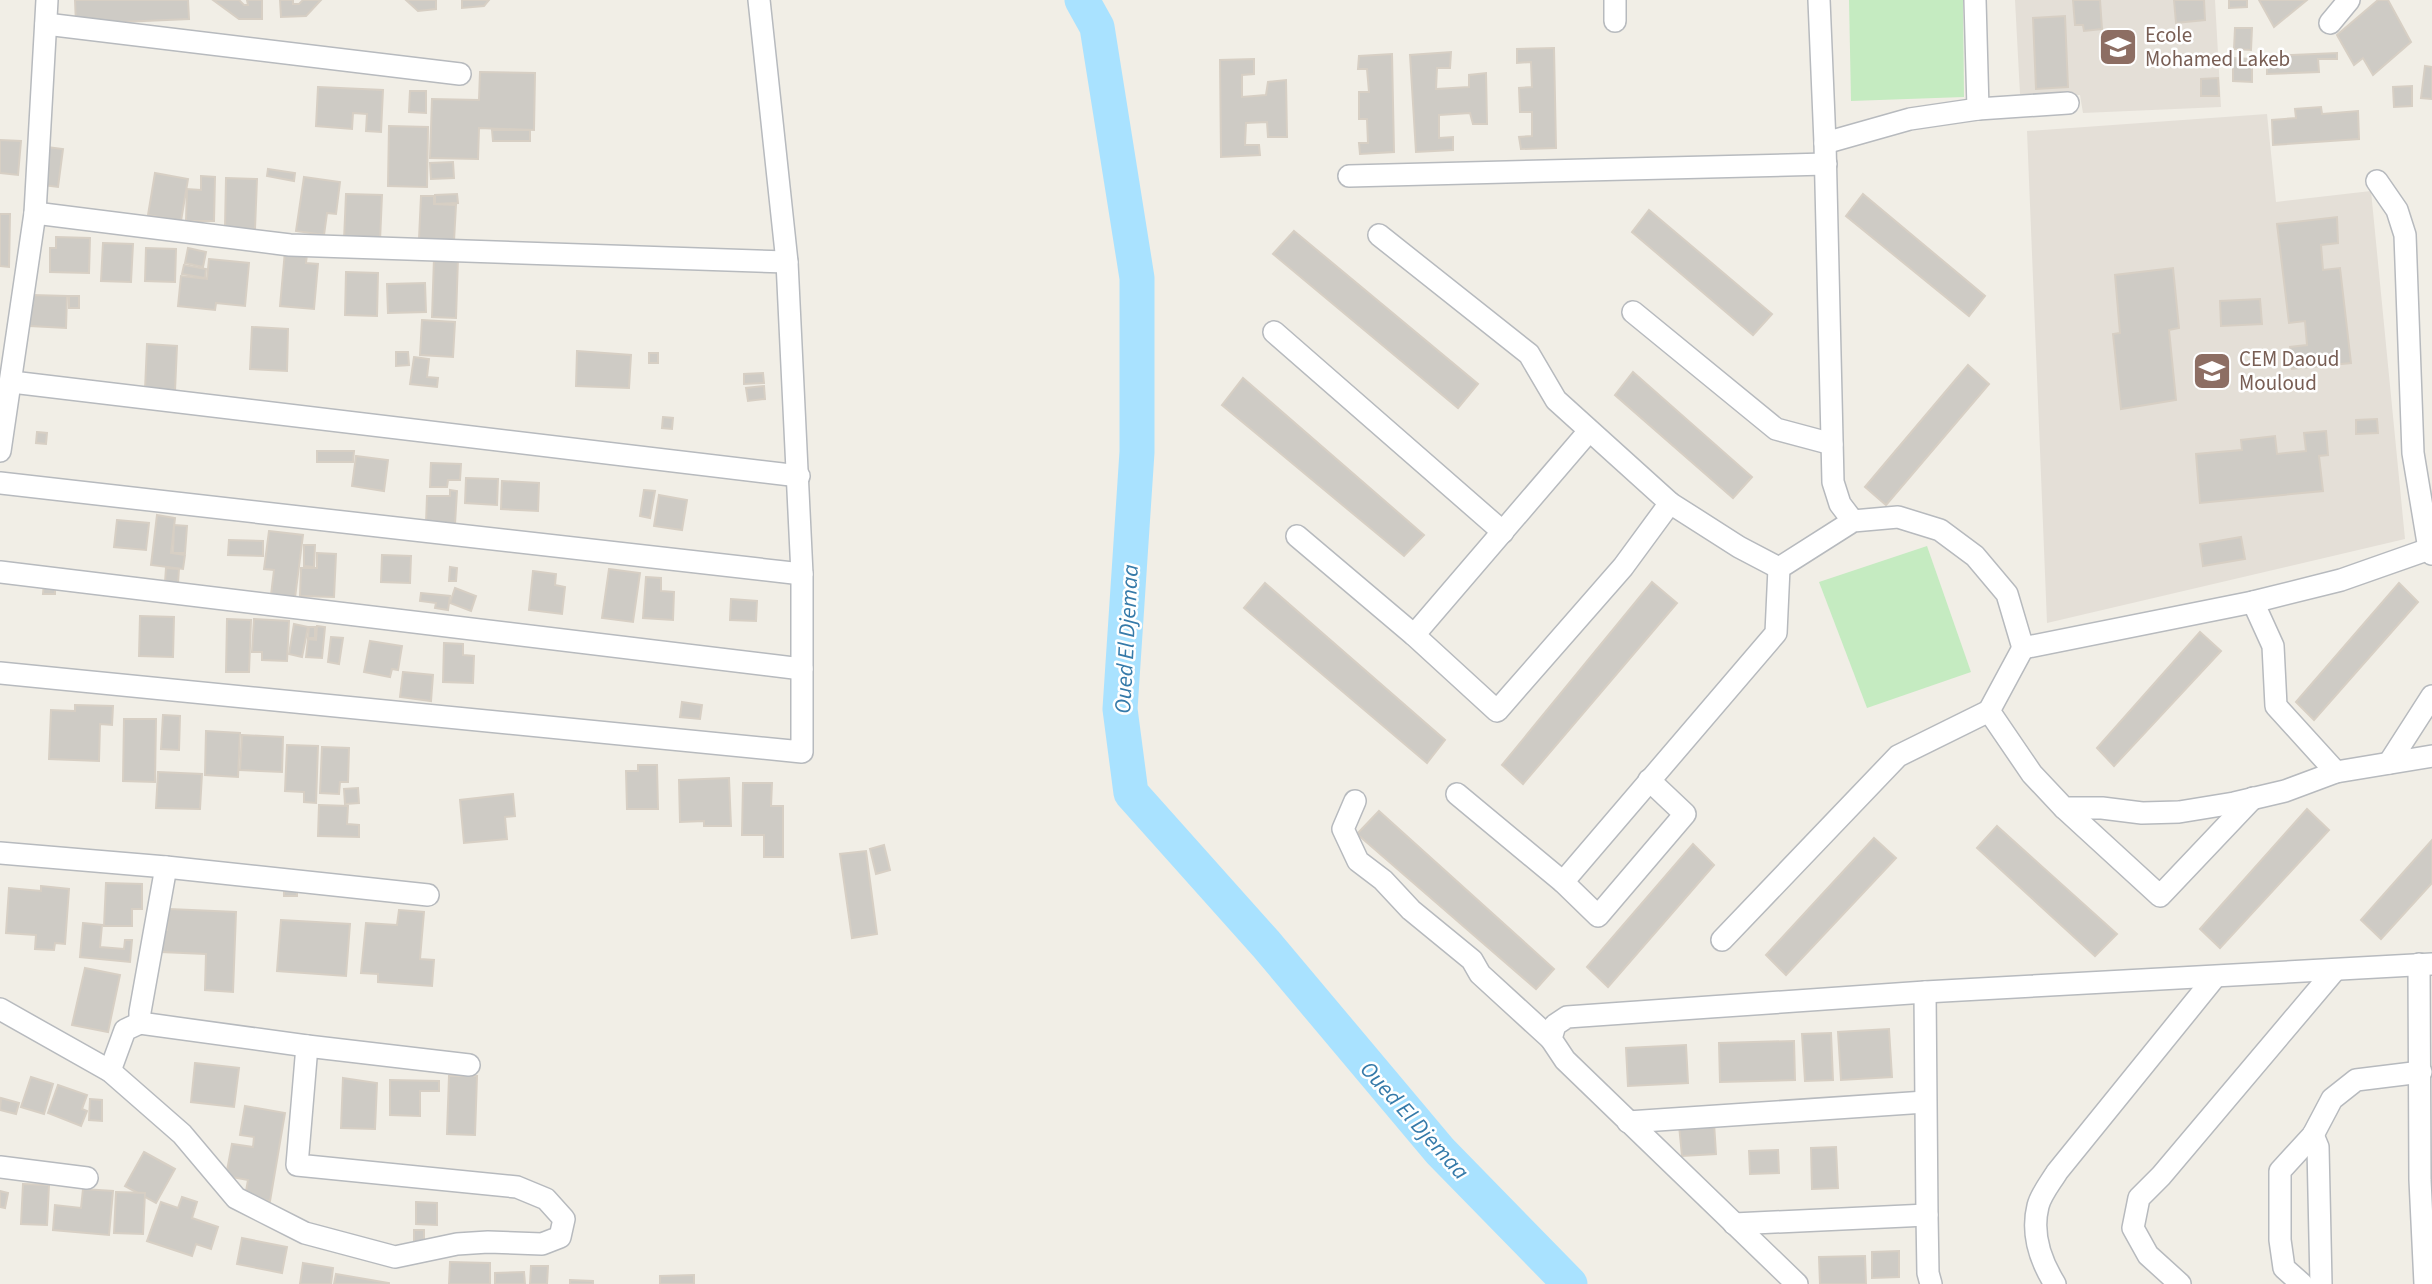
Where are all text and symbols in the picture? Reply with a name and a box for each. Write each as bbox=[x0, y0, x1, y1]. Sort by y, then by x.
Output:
place label: Ecole Mohamed Lakeb bbox=[2145, 20, 2290, 74]
school or university icon: Ecole Mohamed Lakeb bbox=[2097, 26, 2139, 68]
place label: CEM Daoud Mouloud bbox=[2239, 344, 2340, 398]
school or university icon: CEM Daoud Mouloud bbox=[2191, 350, 2233, 392]
water label: Oued El Djemaa bbox=[1106, 563, 1147, 715]
water label: Oued El Djemaa bbox=[1352, 1054, 1477, 1187]

